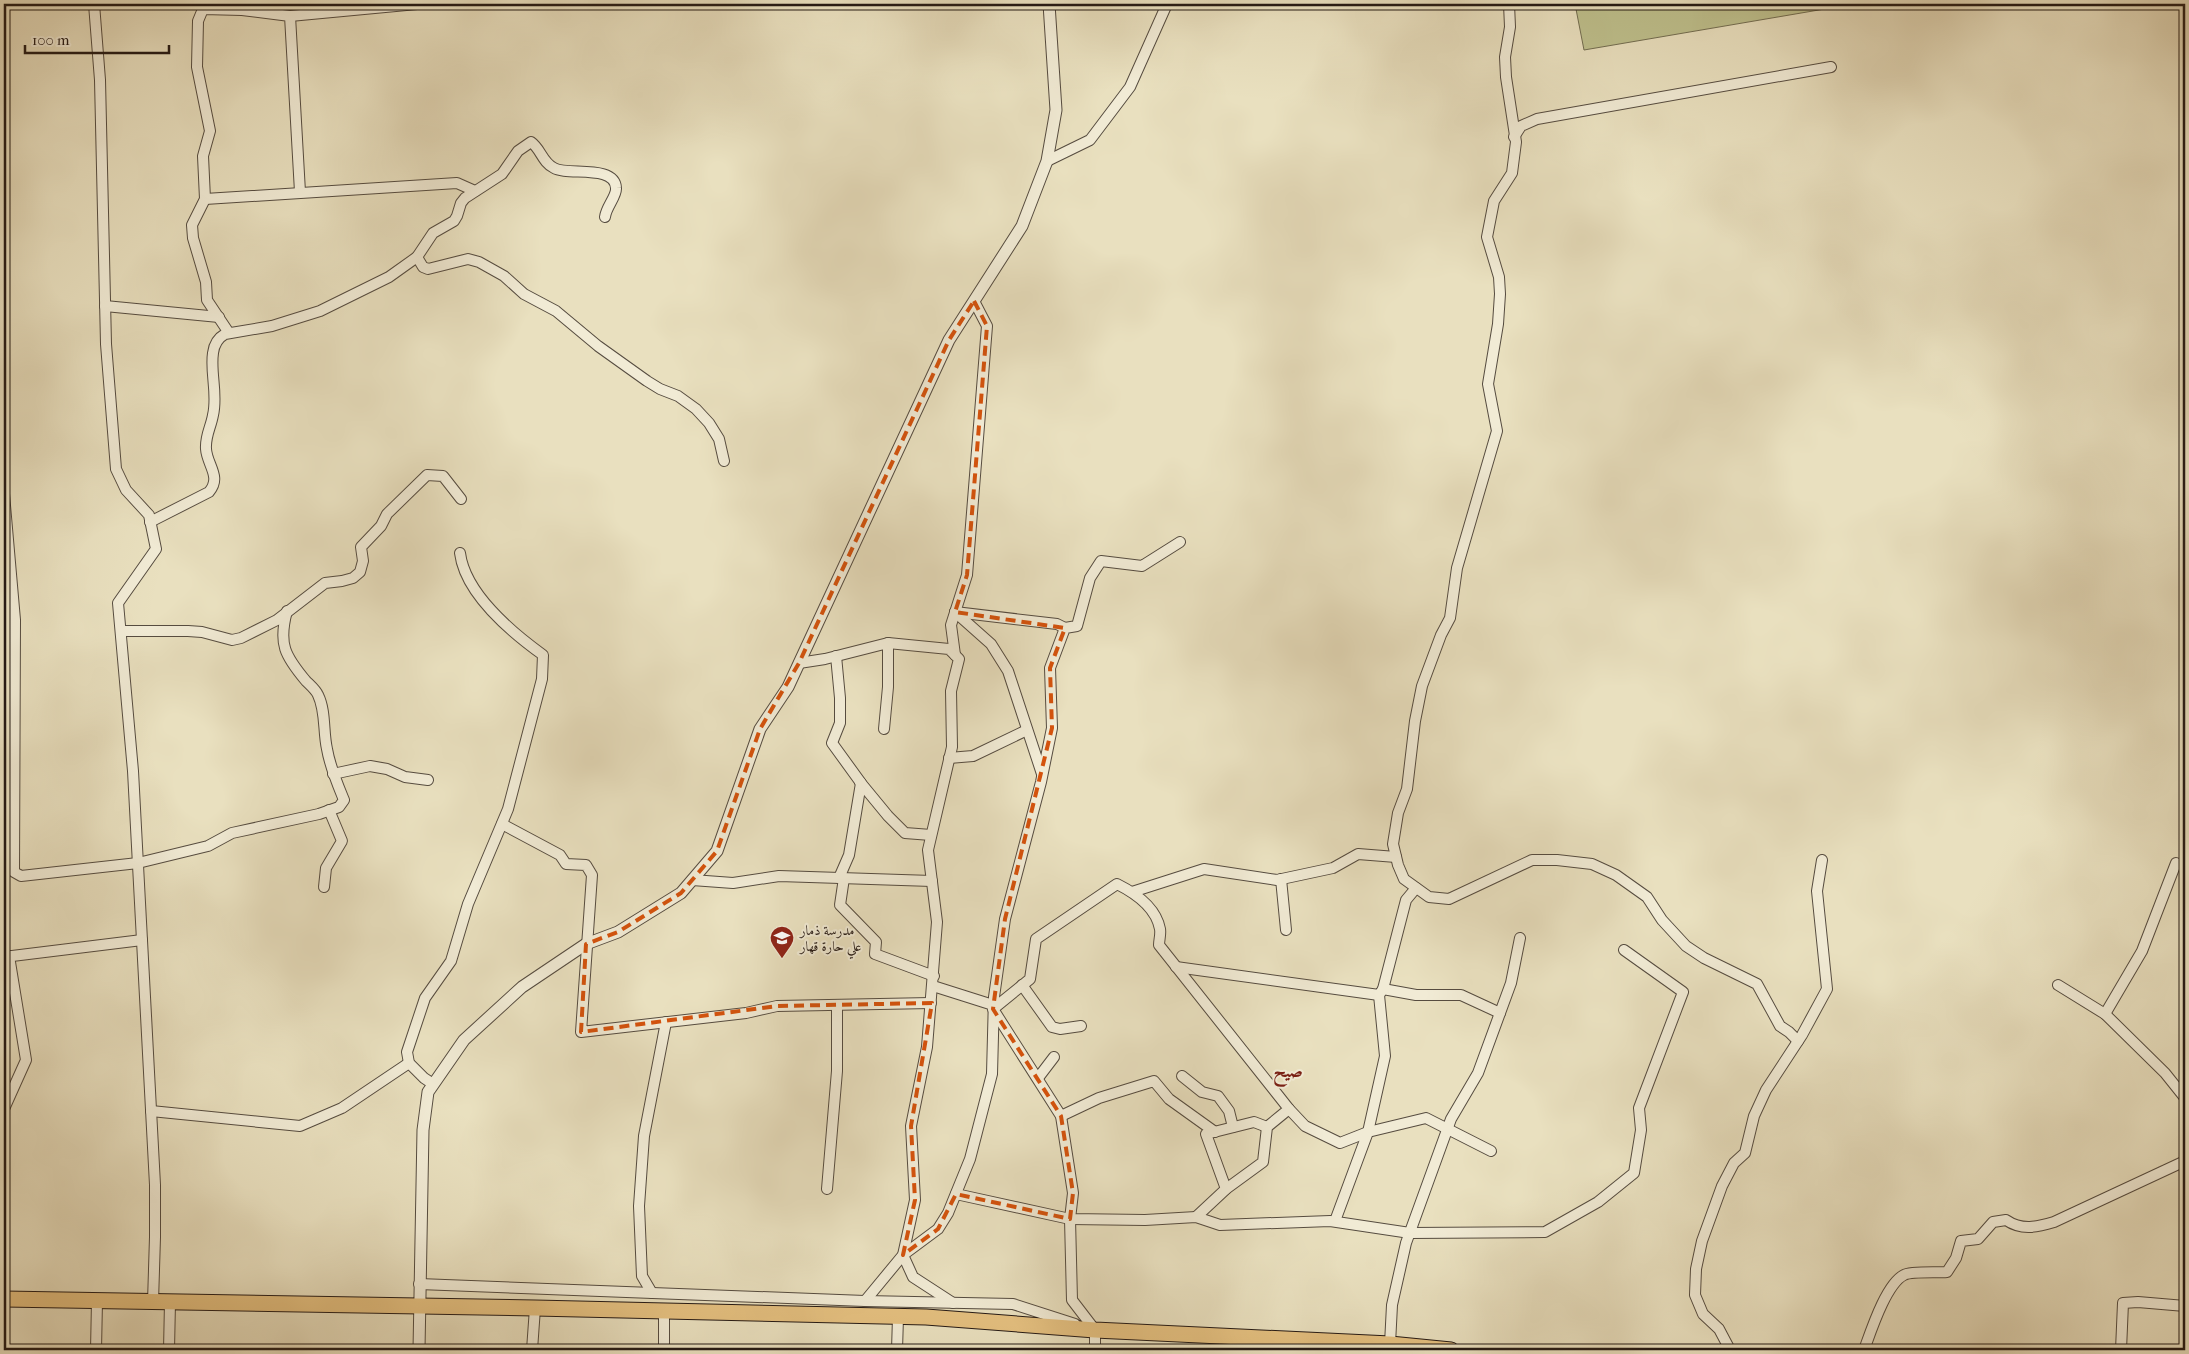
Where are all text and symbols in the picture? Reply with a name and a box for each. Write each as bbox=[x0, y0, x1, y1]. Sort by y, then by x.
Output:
scale bar bbox=[25, 22, 169, 54]
text: 100 m bbox=[32, 31, 70, 49]
place label: مدرسة ذمار علي حارة قهار bbox=[798, 922, 862, 959]
school or university icon: مدرسة ذمار علي حارة قهار bbox=[769, 925, 795, 959]
district label: صيح bbox=[1273, 1060, 1303, 1088]

